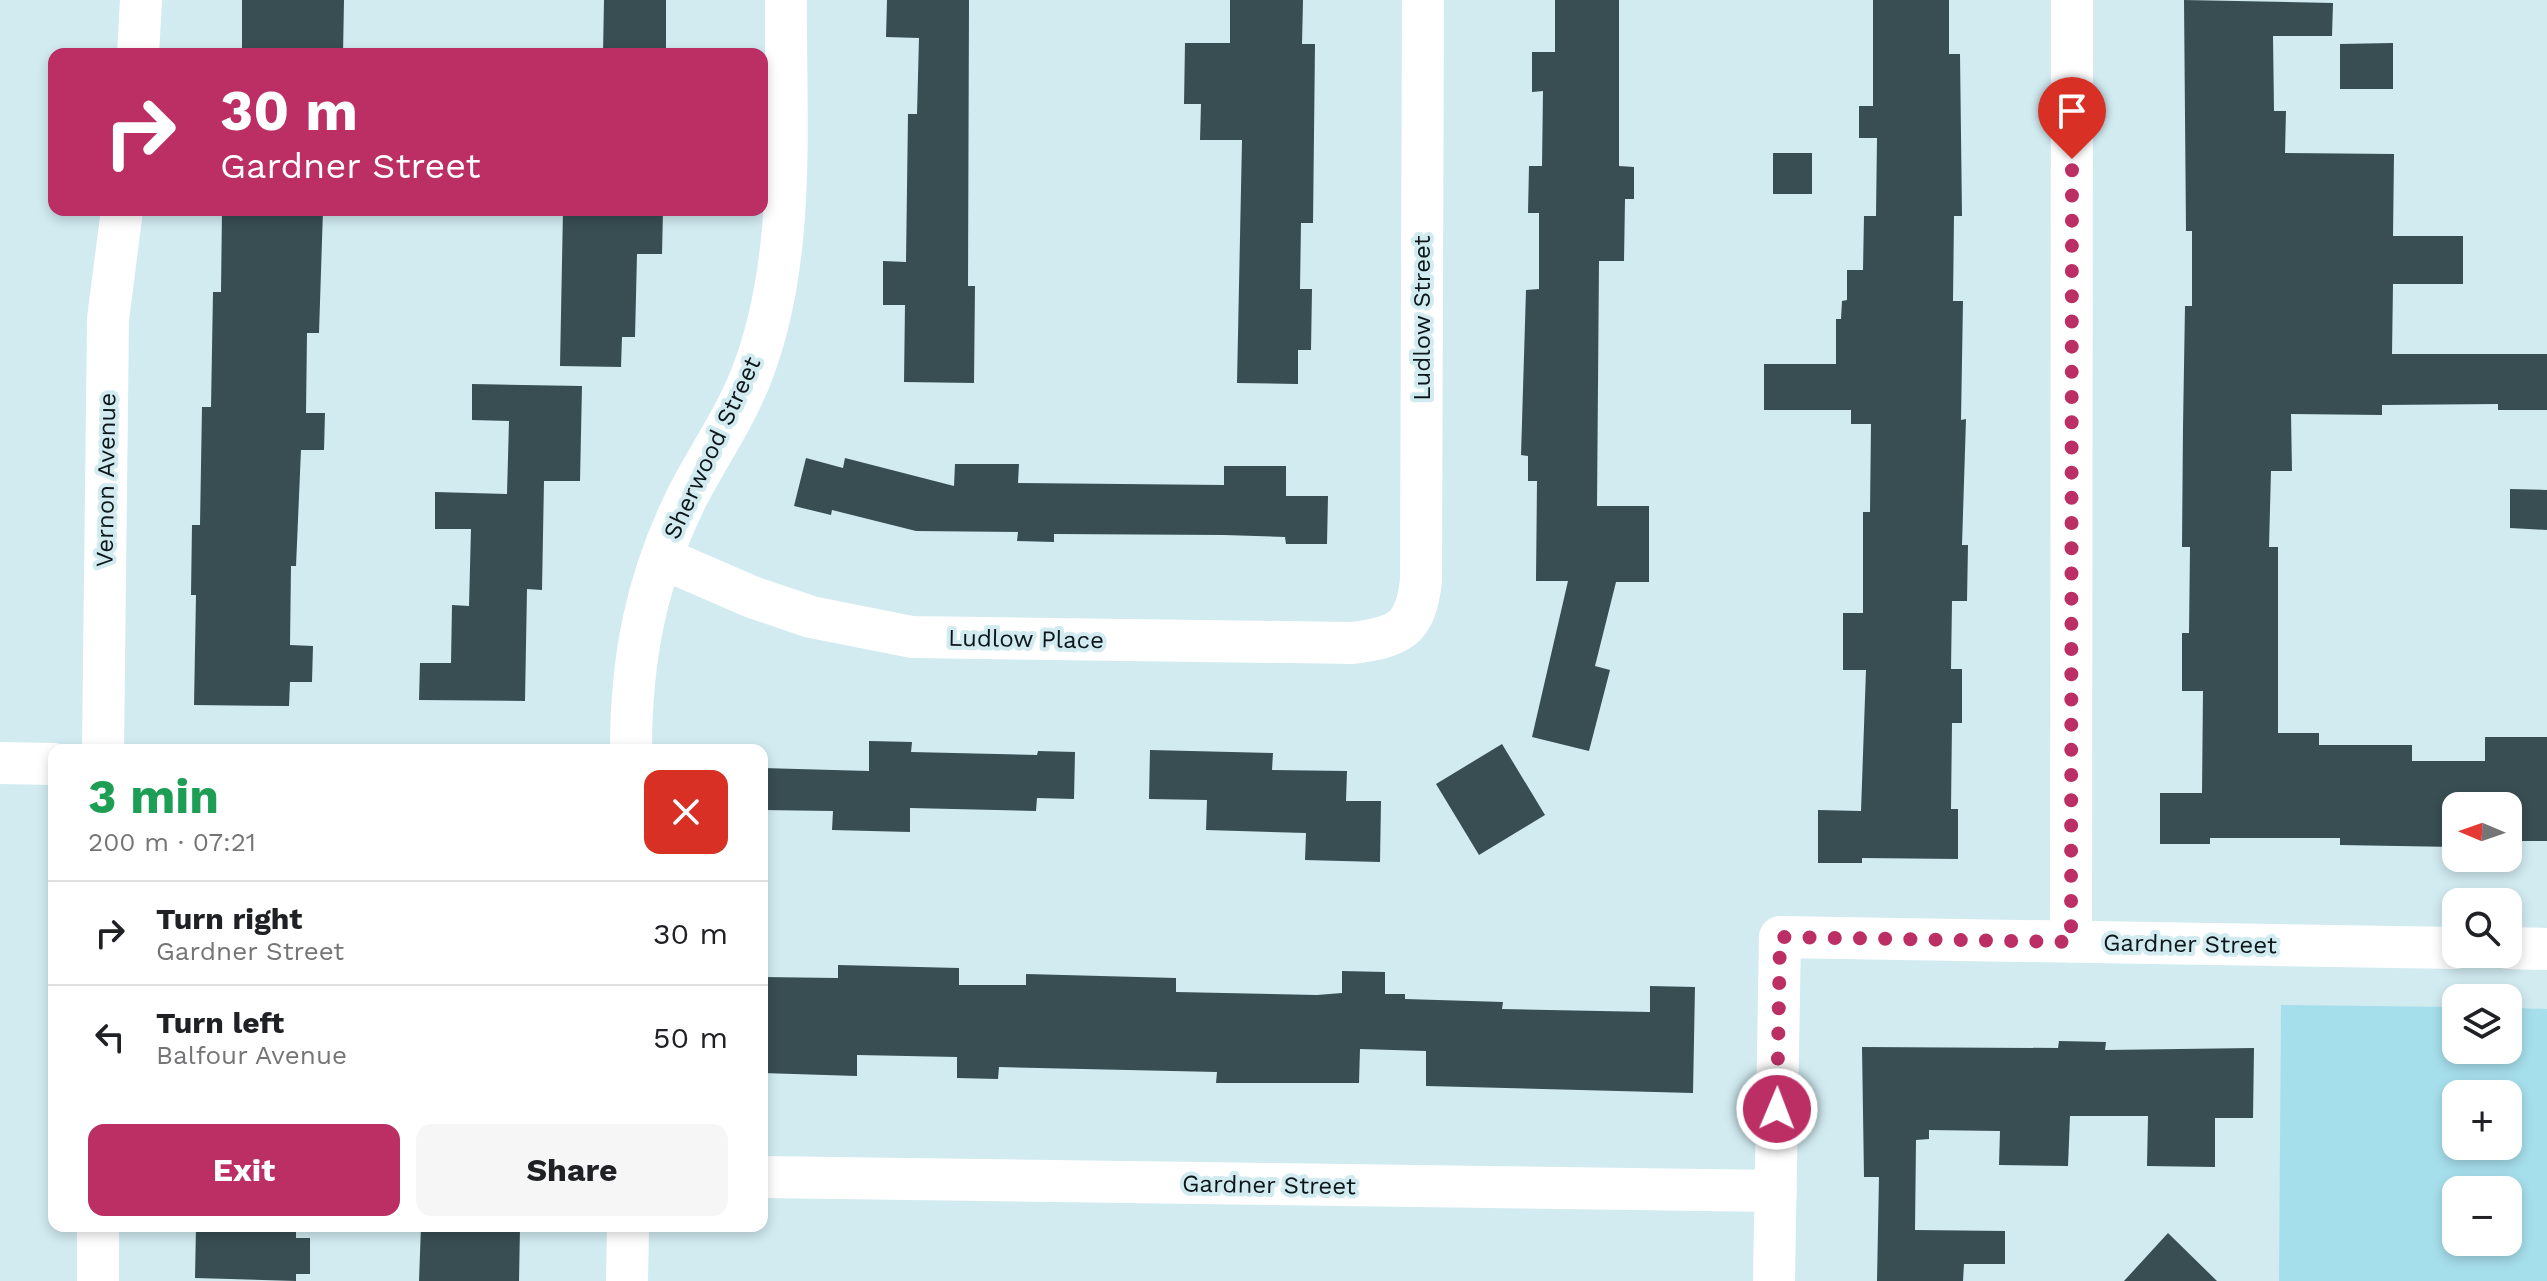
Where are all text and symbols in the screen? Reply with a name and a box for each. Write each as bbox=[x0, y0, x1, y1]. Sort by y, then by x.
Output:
pin bbox=[2038, 77, 2106, 159]
text: 30 m bbox=[220, 78, 358, 144]
icon: right bbox=[88, 80, 192, 184]
icon: arrive bbox=[2050, 89, 2094, 133]
text: Gardner Street bbox=[220, 145, 481, 187]
street label: Ludlow Street bbox=[1408, 235, 1436, 401]
street label: Sherwood Street bbox=[658, 352, 766, 544]
street label: Vernon Avenue bbox=[90, 393, 122, 567]
street label: Ludlow Place bbox=[948, 624, 1104, 654]
text: 3 min bbox=[88, 768, 219, 825]
button: close bbox=[644, 770, 728, 854]
north arrow bbox=[2442, 792, 2522, 872]
map controls bbox=[2442, 792, 2522, 1256]
text: 200 m · 07:21 bbox=[88, 827, 256, 857]
button: search bbox=[2442, 888, 2522, 968]
text: Turn right bbox=[156, 901, 302, 936]
icon: right bbox=[88, 911, 132, 955]
text: 30 m bbox=[653, 916, 728, 951]
street label: Gardner Street bbox=[2103, 928, 2277, 960]
text: Gardner Street bbox=[156, 936, 344, 966]
button: layers bbox=[2442, 984, 2522, 1064]
text: Turn left bbox=[156, 1005, 284, 1040]
icon: left bbox=[88, 1015, 132, 1059]
text: 50 m bbox=[653, 1020, 728, 1055]
text: Balfour Avenue bbox=[156, 1040, 347, 1070]
position arrow bbox=[1735, 1067, 1819, 1151]
button: + bbox=[2442, 1080, 2522, 1160]
button: Exit bbox=[88, 1124, 400, 1216]
button: Share bbox=[416, 1124, 728, 1216]
street label: Gardner Street bbox=[1182, 1169, 1356, 1201]
button: − bbox=[2442, 1176, 2522, 1256]

